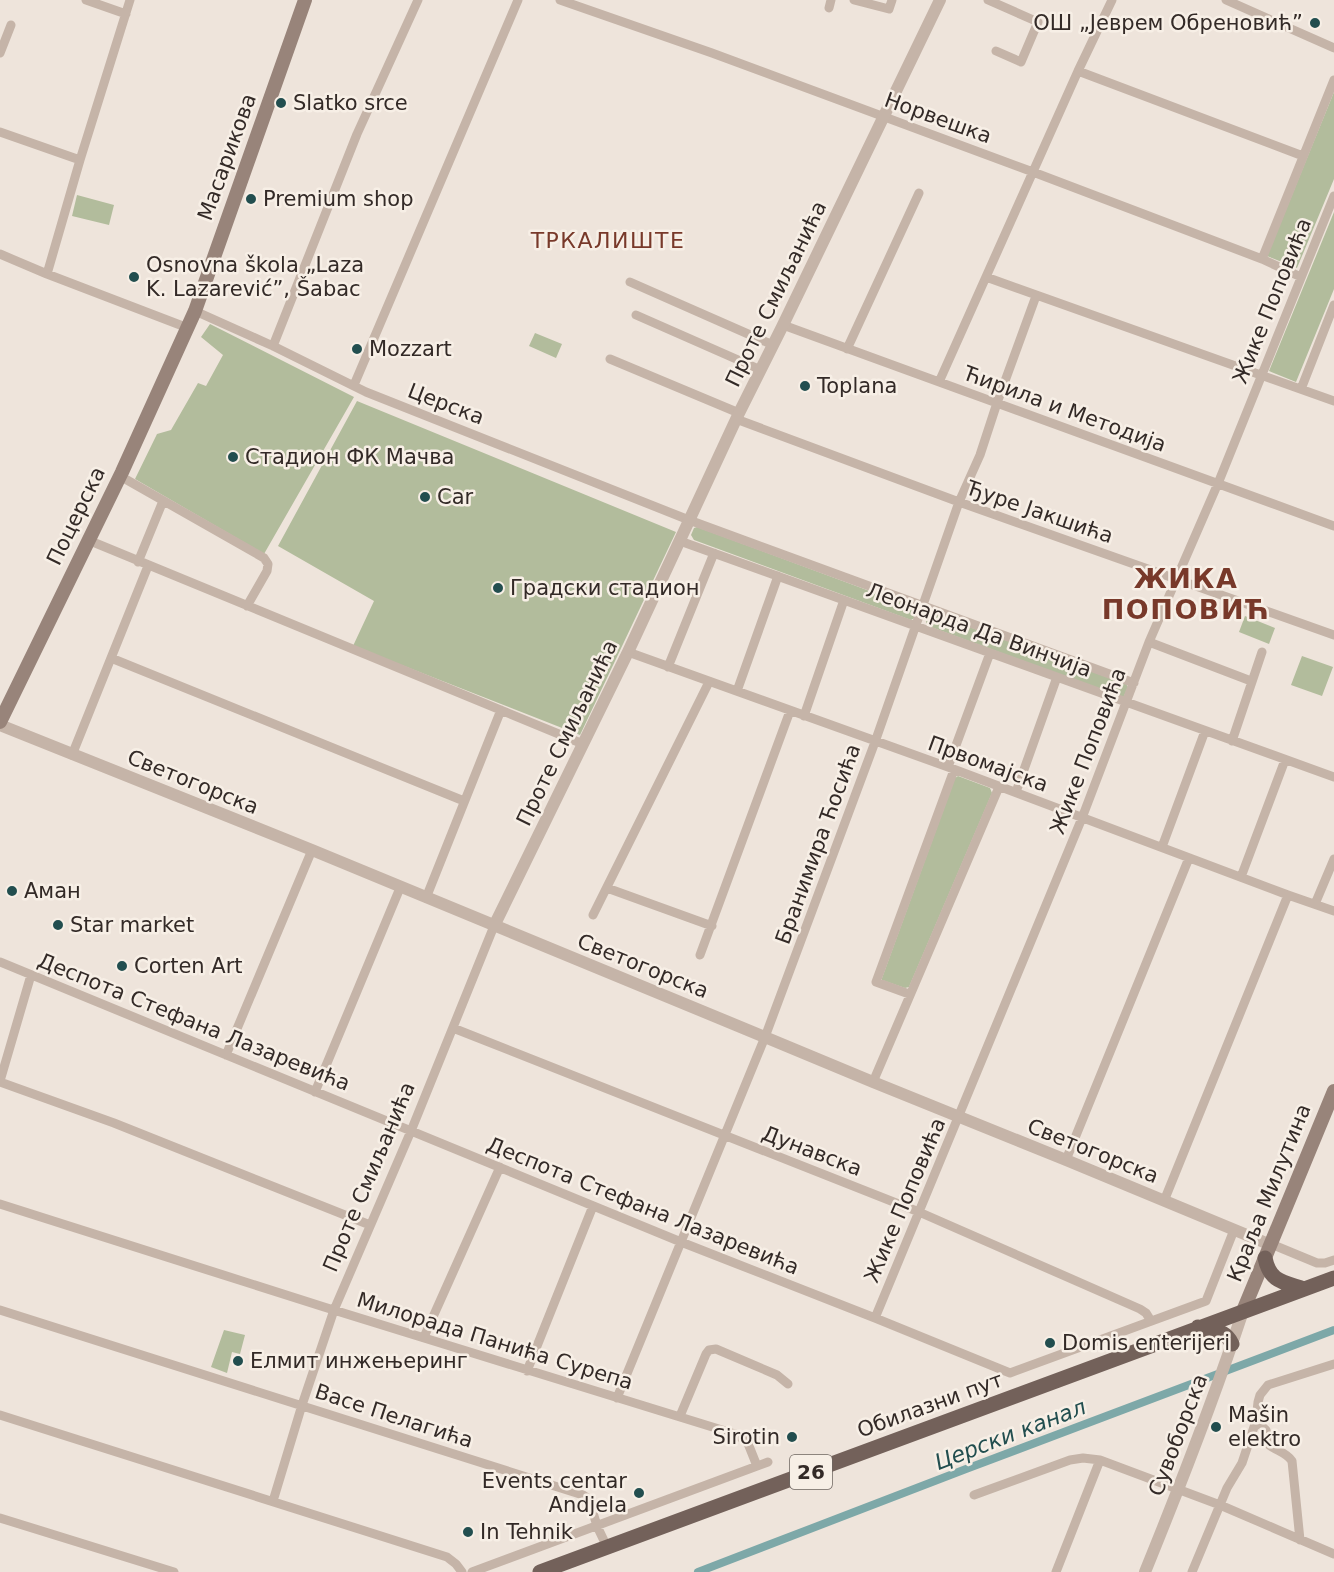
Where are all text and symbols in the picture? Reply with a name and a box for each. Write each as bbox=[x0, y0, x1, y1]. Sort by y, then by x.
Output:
place label: ОШ „Јеврем Обреновић” bbox=[1033, 11, 1303, 35]
marker: ОШ „Јеврем Обреновић” bbox=[1308, 16, 1322, 30]
street label: Норвешка bbox=[881, 88, 995, 148]
street label: Масарикова bbox=[193, 90, 261, 224]
place label: Slatko srce bbox=[293, 91, 408, 115]
marker: Slatko srce bbox=[274, 96, 288, 110]
place label: Premium shop bbox=[263, 187, 414, 211]
marker: Premium shop bbox=[244, 192, 258, 206]
street label: Проте Смиљанића bbox=[721, 197, 831, 391]
street label: Жике Поповића bbox=[1228, 215, 1316, 387]
district label: ТРКАЛИШТЕ bbox=[530, 228, 685, 253]
place label: Osnovna škola „Laza K. Lazarević”, Šabac bbox=[146, 253, 364, 301]
marker: Osnovna škola „Laza K. Lazarević”, Šabac bbox=[127, 270, 141, 284]
place label: Mozzart bbox=[369, 337, 452, 361]
marker: Mozzart bbox=[350, 342, 364, 356]
street label: Ћирила и Методија bbox=[960, 361, 1169, 457]
place label: Toplana bbox=[816, 374, 897, 398]
street label: Церска bbox=[405, 379, 487, 429]
marker: Toplana bbox=[798, 379, 812, 393]
place label: Стадион ФК Мачва bbox=[245, 445, 455, 469]
marker: Стадион ФК Мачва bbox=[226, 450, 240, 464]
street label: Поцерска bbox=[42, 463, 110, 569]
street label: Ђуре Јакшића bbox=[963, 475, 1116, 548]
place label: Car bbox=[437, 485, 474, 509]
marker: Car bbox=[418, 490, 432, 504]
district label: ЖИКА ПОПОВИЋ bbox=[1102, 563, 1270, 625]
place label: Градски стадион bbox=[510, 576, 699, 600]
street label: Леонарда Да Винчија bbox=[863, 578, 1095, 682]
marker: Градски стадион bbox=[491, 581, 505, 595]
street label: Проте Смиљанића bbox=[512, 636, 622, 830]
street label: Жике Поповића bbox=[1045, 664, 1131, 838]
street label: Првомајска bbox=[925, 731, 1051, 797]
street label: Бранимира Ћосића bbox=[771, 741, 865, 947]
street label: Светогорска bbox=[124, 745, 262, 819]
place label: Аман bbox=[24, 879, 81, 903]
marker: Аман bbox=[5, 884, 19, 898]
place label: Star market bbox=[70, 913, 194, 937]
marker: Star market bbox=[51, 918, 65, 932]
street label: Светогорска bbox=[574, 929, 712, 1003]
street label: Деспота Стефана Лазаревића bbox=[34, 948, 354, 1096]
place label: Corten Art bbox=[134, 954, 243, 978]
marker: Corten Art bbox=[115, 959, 129, 973]
street label: Проте Смиљанића bbox=[318, 1079, 420, 1275]
street label: Краља Милутина bbox=[1222, 1101, 1316, 1285]
street label: Жике Поповића bbox=[859, 1114, 951, 1286]
street label: Светогорска bbox=[1024, 1114, 1162, 1188]
street label: Дунавска bbox=[759, 1121, 865, 1181]
street label: Деспота Стефана Лазаревића bbox=[483, 1132, 803, 1280]
street label: Милорада Панића Сурепа bbox=[354, 1287, 636, 1395]
place label: Domis enterijeri bbox=[1062, 1331, 1230, 1355]
marker: Domis enterijeri bbox=[1043, 1336, 1057, 1350]
place label: Елмит инжењеринг bbox=[250, 1349, 468, 1373]
marker: Елмит инжењеринг bbox=[231, 1354, 245, 1368]
street label: Обилазни пут bbox=[854, 1368, 1006, 1442]
street label: Сувоборска bbox=[1144, 1371, 1212, 1499]
street label: Васе Пелагића bbox=[312, 1379, 476, 1453]
water label: Церски канал bbox=[931, 1394, 1089, 1475]
place label: Mašin elektro bbox=[1228, 1403, 1301, 1451]
marker: Mašin elektro bbox=[1209, 1420, 1223, 1434]
place label: Sirotin bbox=[712, 1425, 780, 1449]
marker: Sirotin bbox=[785, 1430, 799, 1444]
road number: 26 bbox=[790, 1455, 832, 1489]
place label: Events centar Andjela bbox=[482, 1469, 627, 1517]
marker: Events centar Andjela bbox=[632, 1486, 646, 1500]
place label: In Tehnik bbox=[480, 1520, 574, 1544]
marker: In Tehnik bbox=[461, 1525, 475, 1539]

